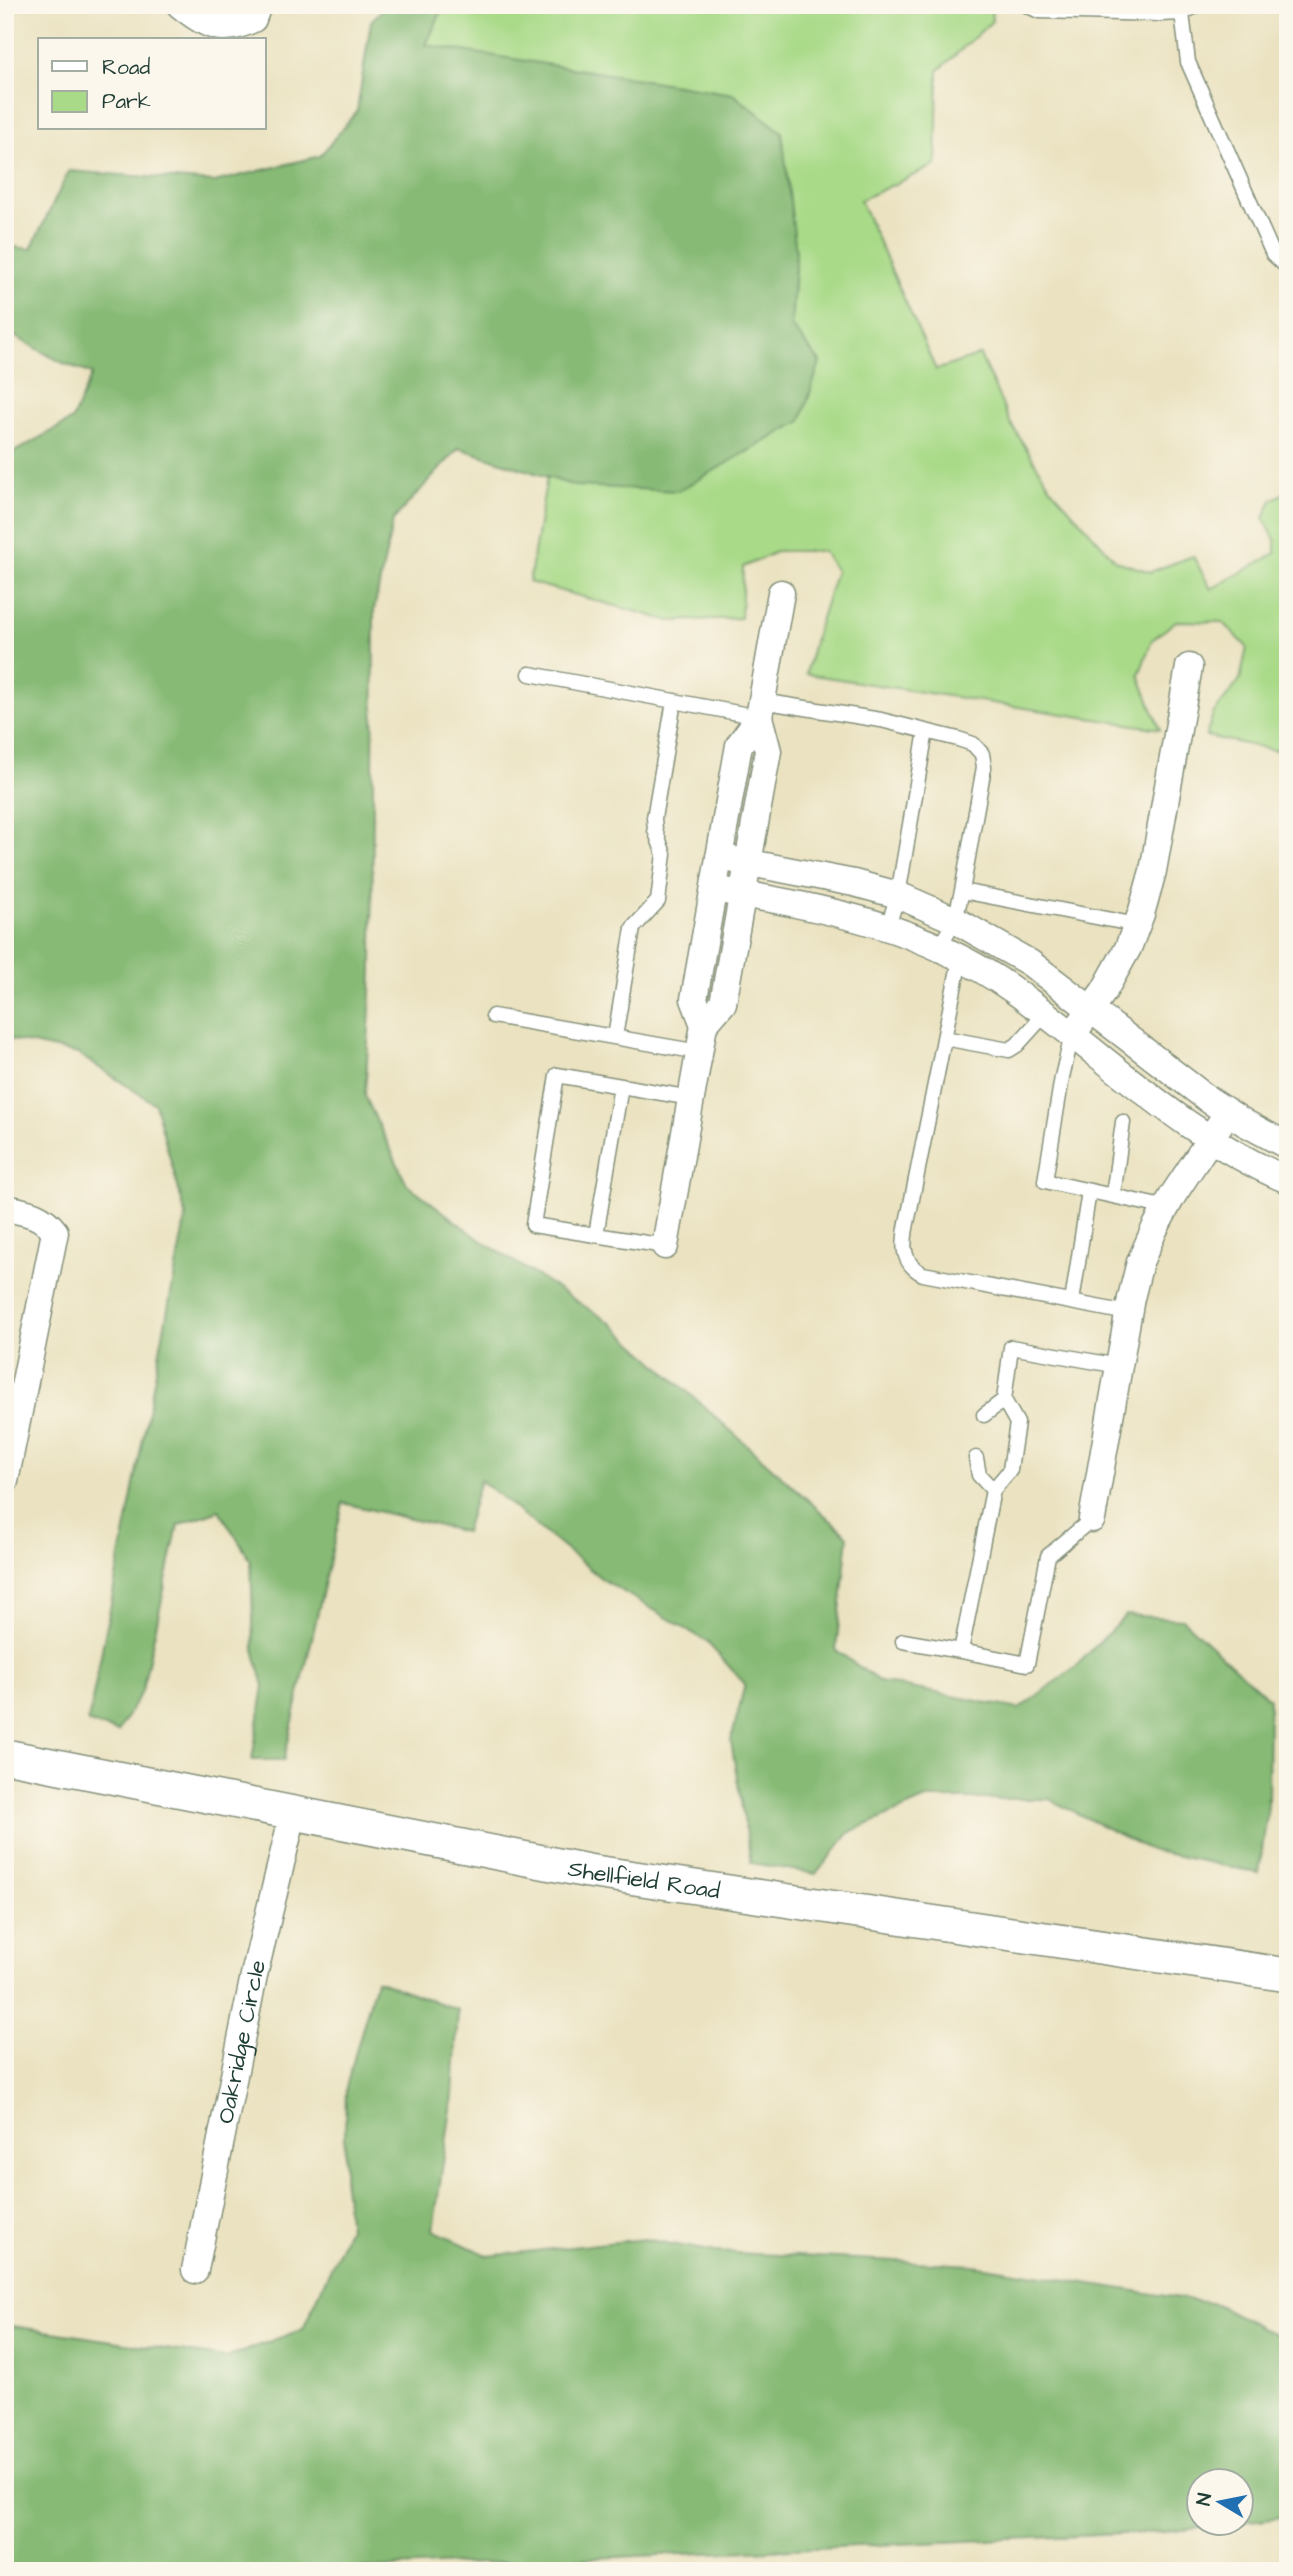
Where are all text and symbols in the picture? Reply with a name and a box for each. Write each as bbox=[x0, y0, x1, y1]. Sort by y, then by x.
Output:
legend bbox=[38, 38, 266, 130]
text: Road bbox=[102, 53, 150, 82]
text: Park bbox=[102, 87, 151, 116]
street label: Shellfield Road bbox=[565, 1852, 722, 1907]
street label: Oakridge Circle bbox=[210, 1957, 274, 2126]
north arrow bbox=[1184, 2468, 1254, 2538]
text: N bbox=[1190, 2491, 1219, 2508]

